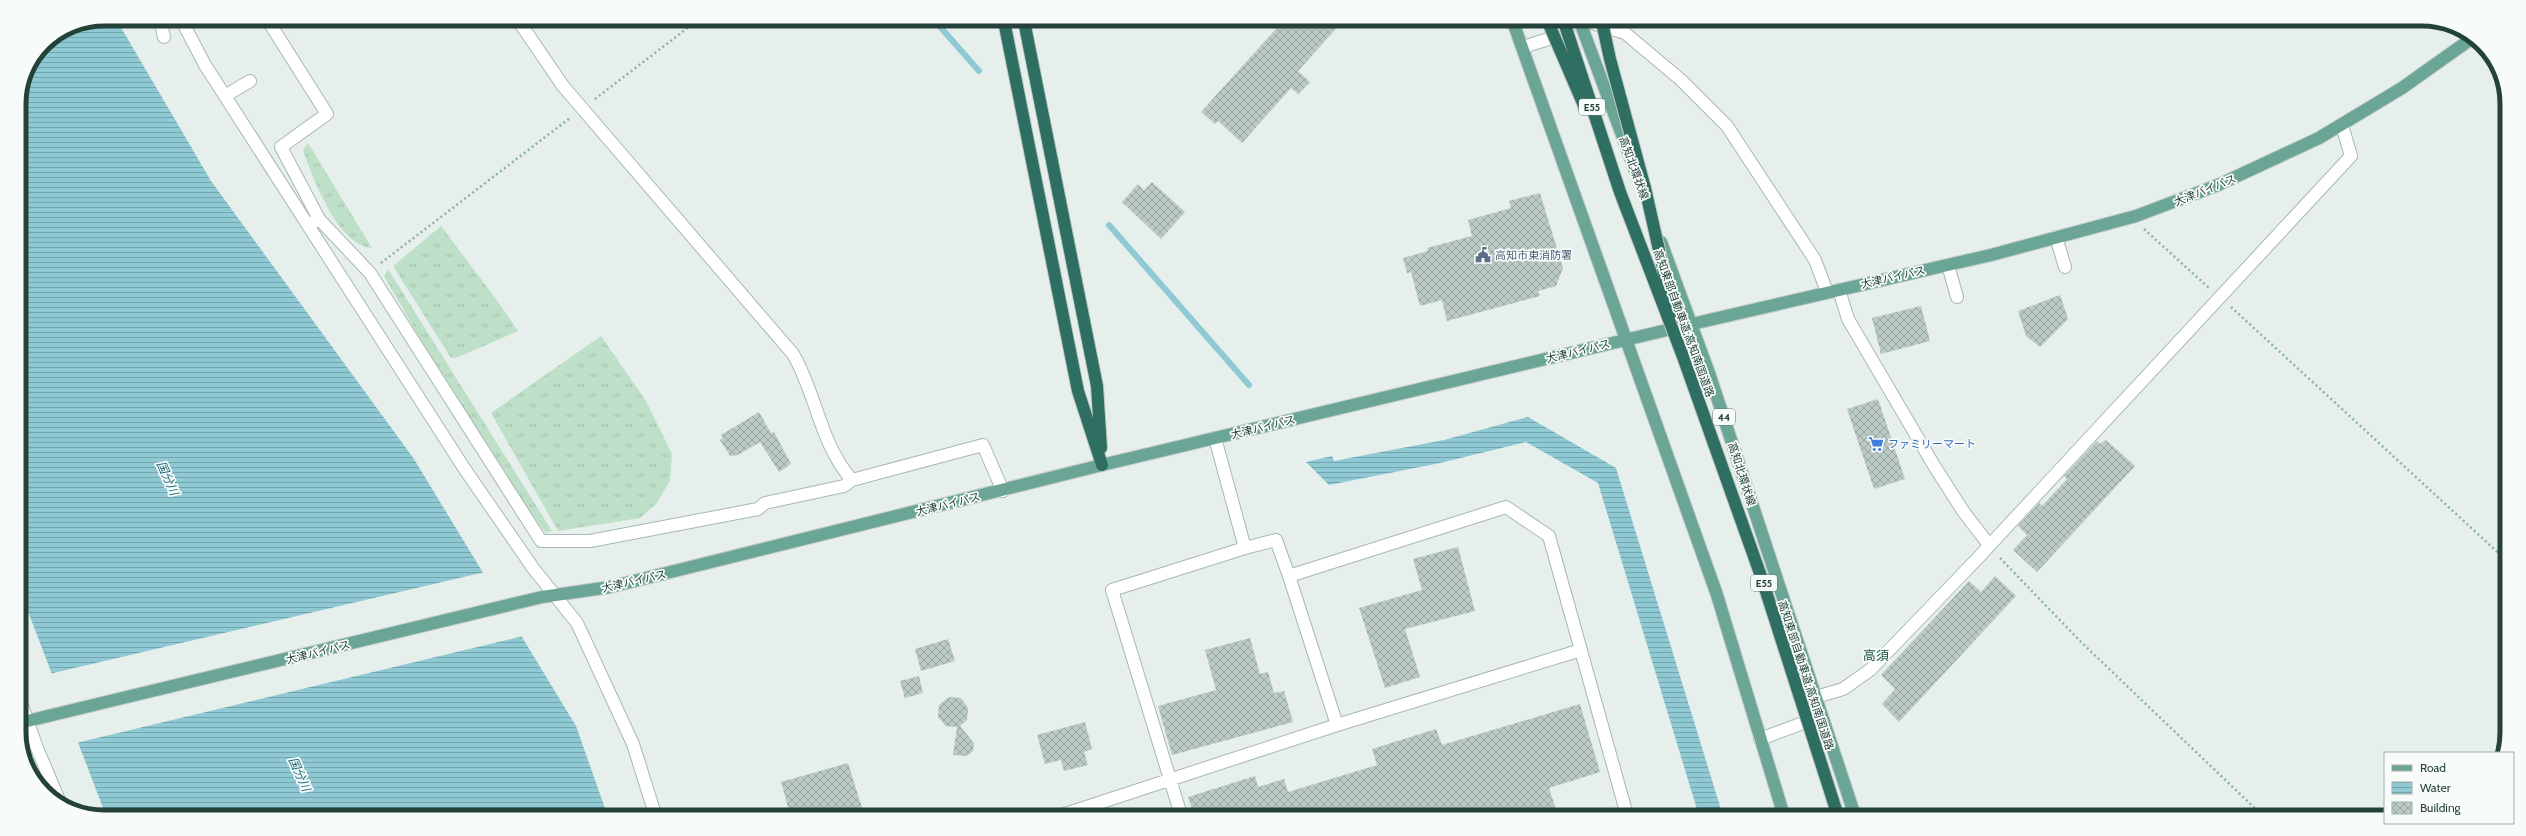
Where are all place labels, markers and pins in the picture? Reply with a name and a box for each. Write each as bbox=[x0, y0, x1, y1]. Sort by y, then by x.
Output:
public building icon: 高知市東消防署 bbox=[1474, 246, 1492, 264]
place label: 高知市東消防署 bbox=[1495, 248, 1572, 262]
supermarket icon: ファミリーマート bbox=[1867, 435, 1885, 453]
place label: ファミリーマート bbox=[1888, 437, 1976, 451]

